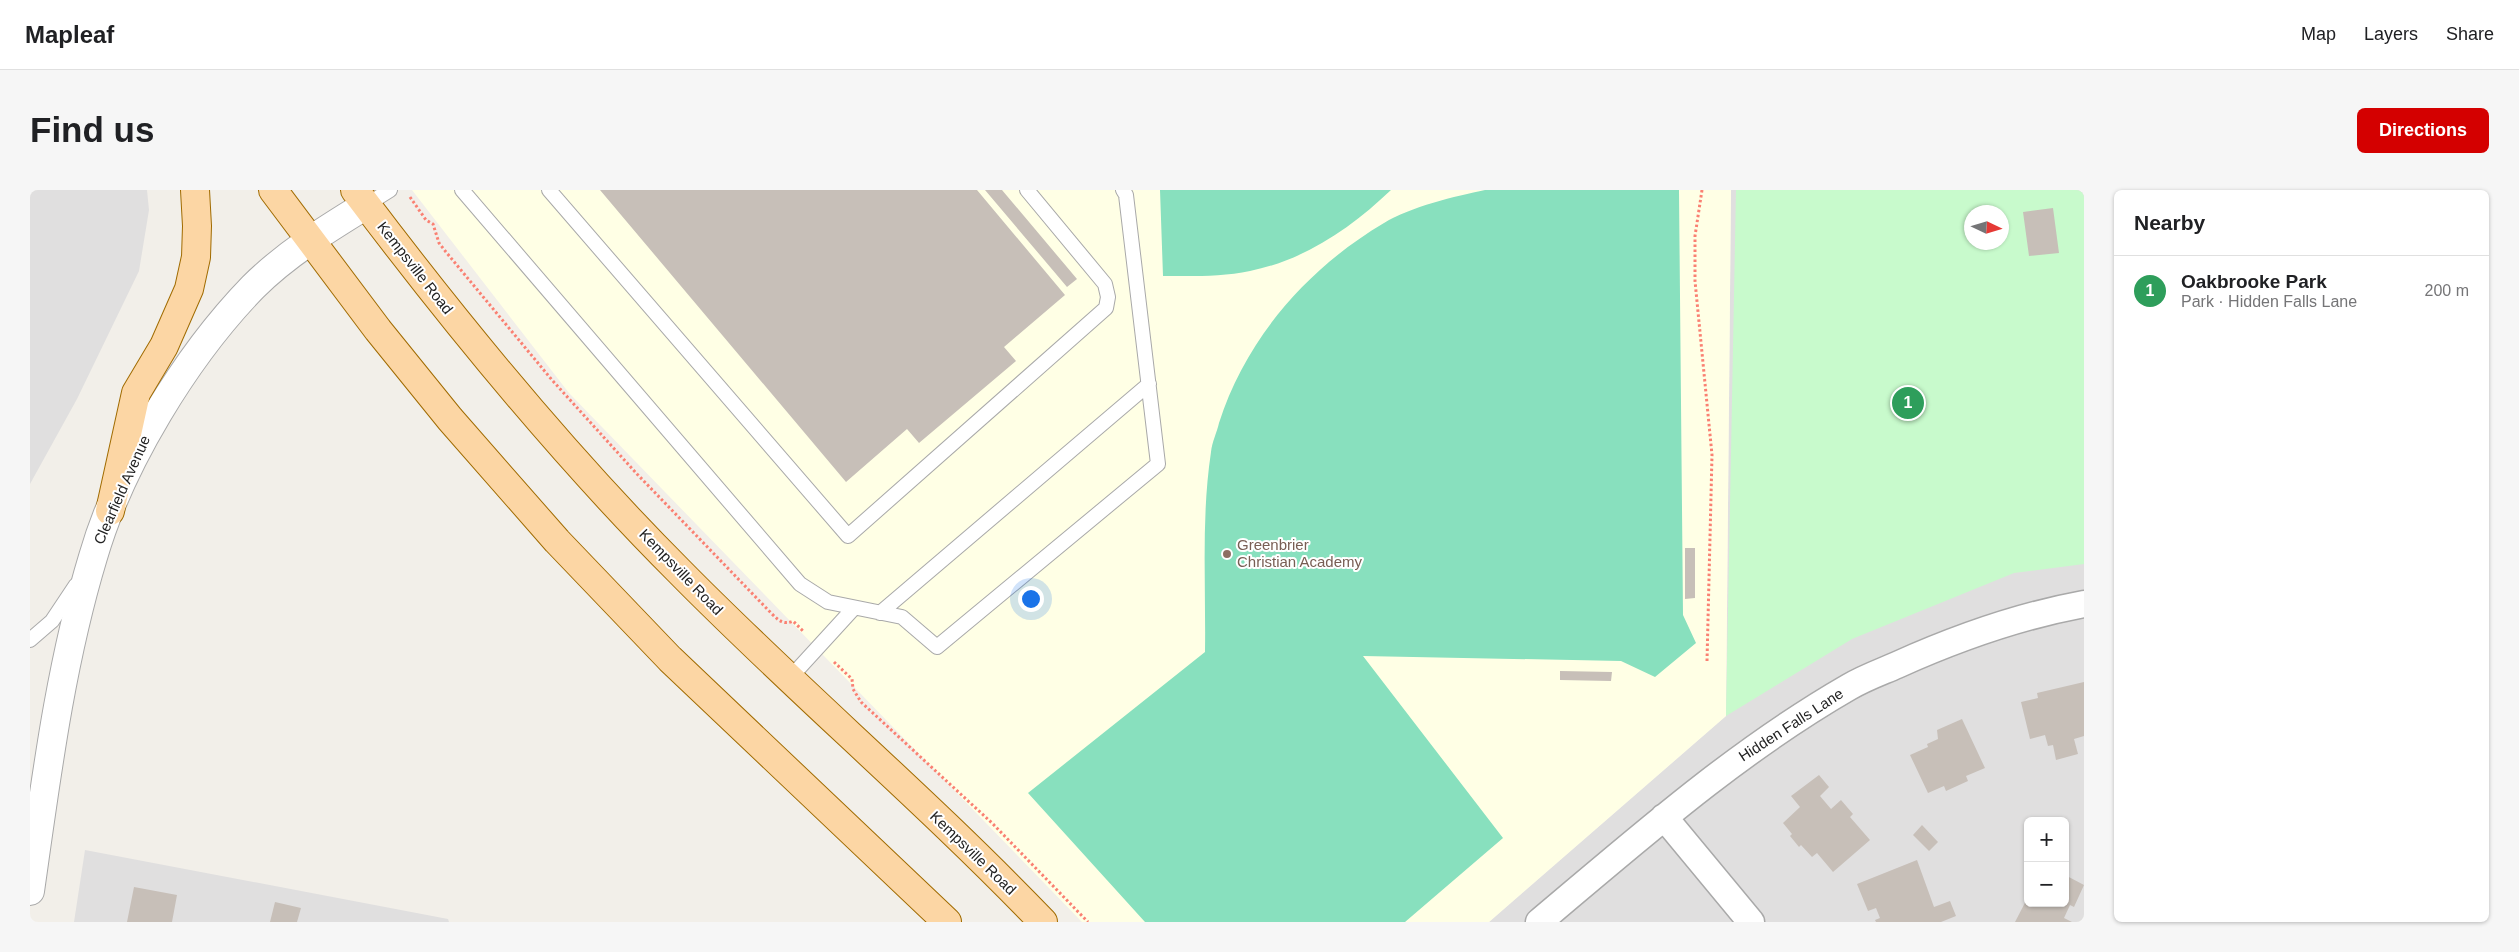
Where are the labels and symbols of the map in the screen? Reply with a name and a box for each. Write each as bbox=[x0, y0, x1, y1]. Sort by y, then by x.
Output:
north arrow bbox=[1964, 205, 2009, 250]
street label: Kempsville Road bbox=[374, 218, 457, 317]
pin: 1 bbox=[1892, 384, 1924, 422]
street label: Clearfield Avenue bbox=[90, 433, 153, 547]
street label: Kempsville Road bbox=[636, 525, 727, 618]
place label: Greenbrier Christian Academy bbox=[1237, 536, 1363, 570]
marker: Greenbrier Christian Academy bbox=[1221, 548, 1233, 560]
your location bbox=[1018, 586, 1044, 612]
street label: Hidden Falls Lane bbox=[1735, 685, 1846, 765]
street label: Kempsville Road bbox=[927, 807, 1020, 898]

